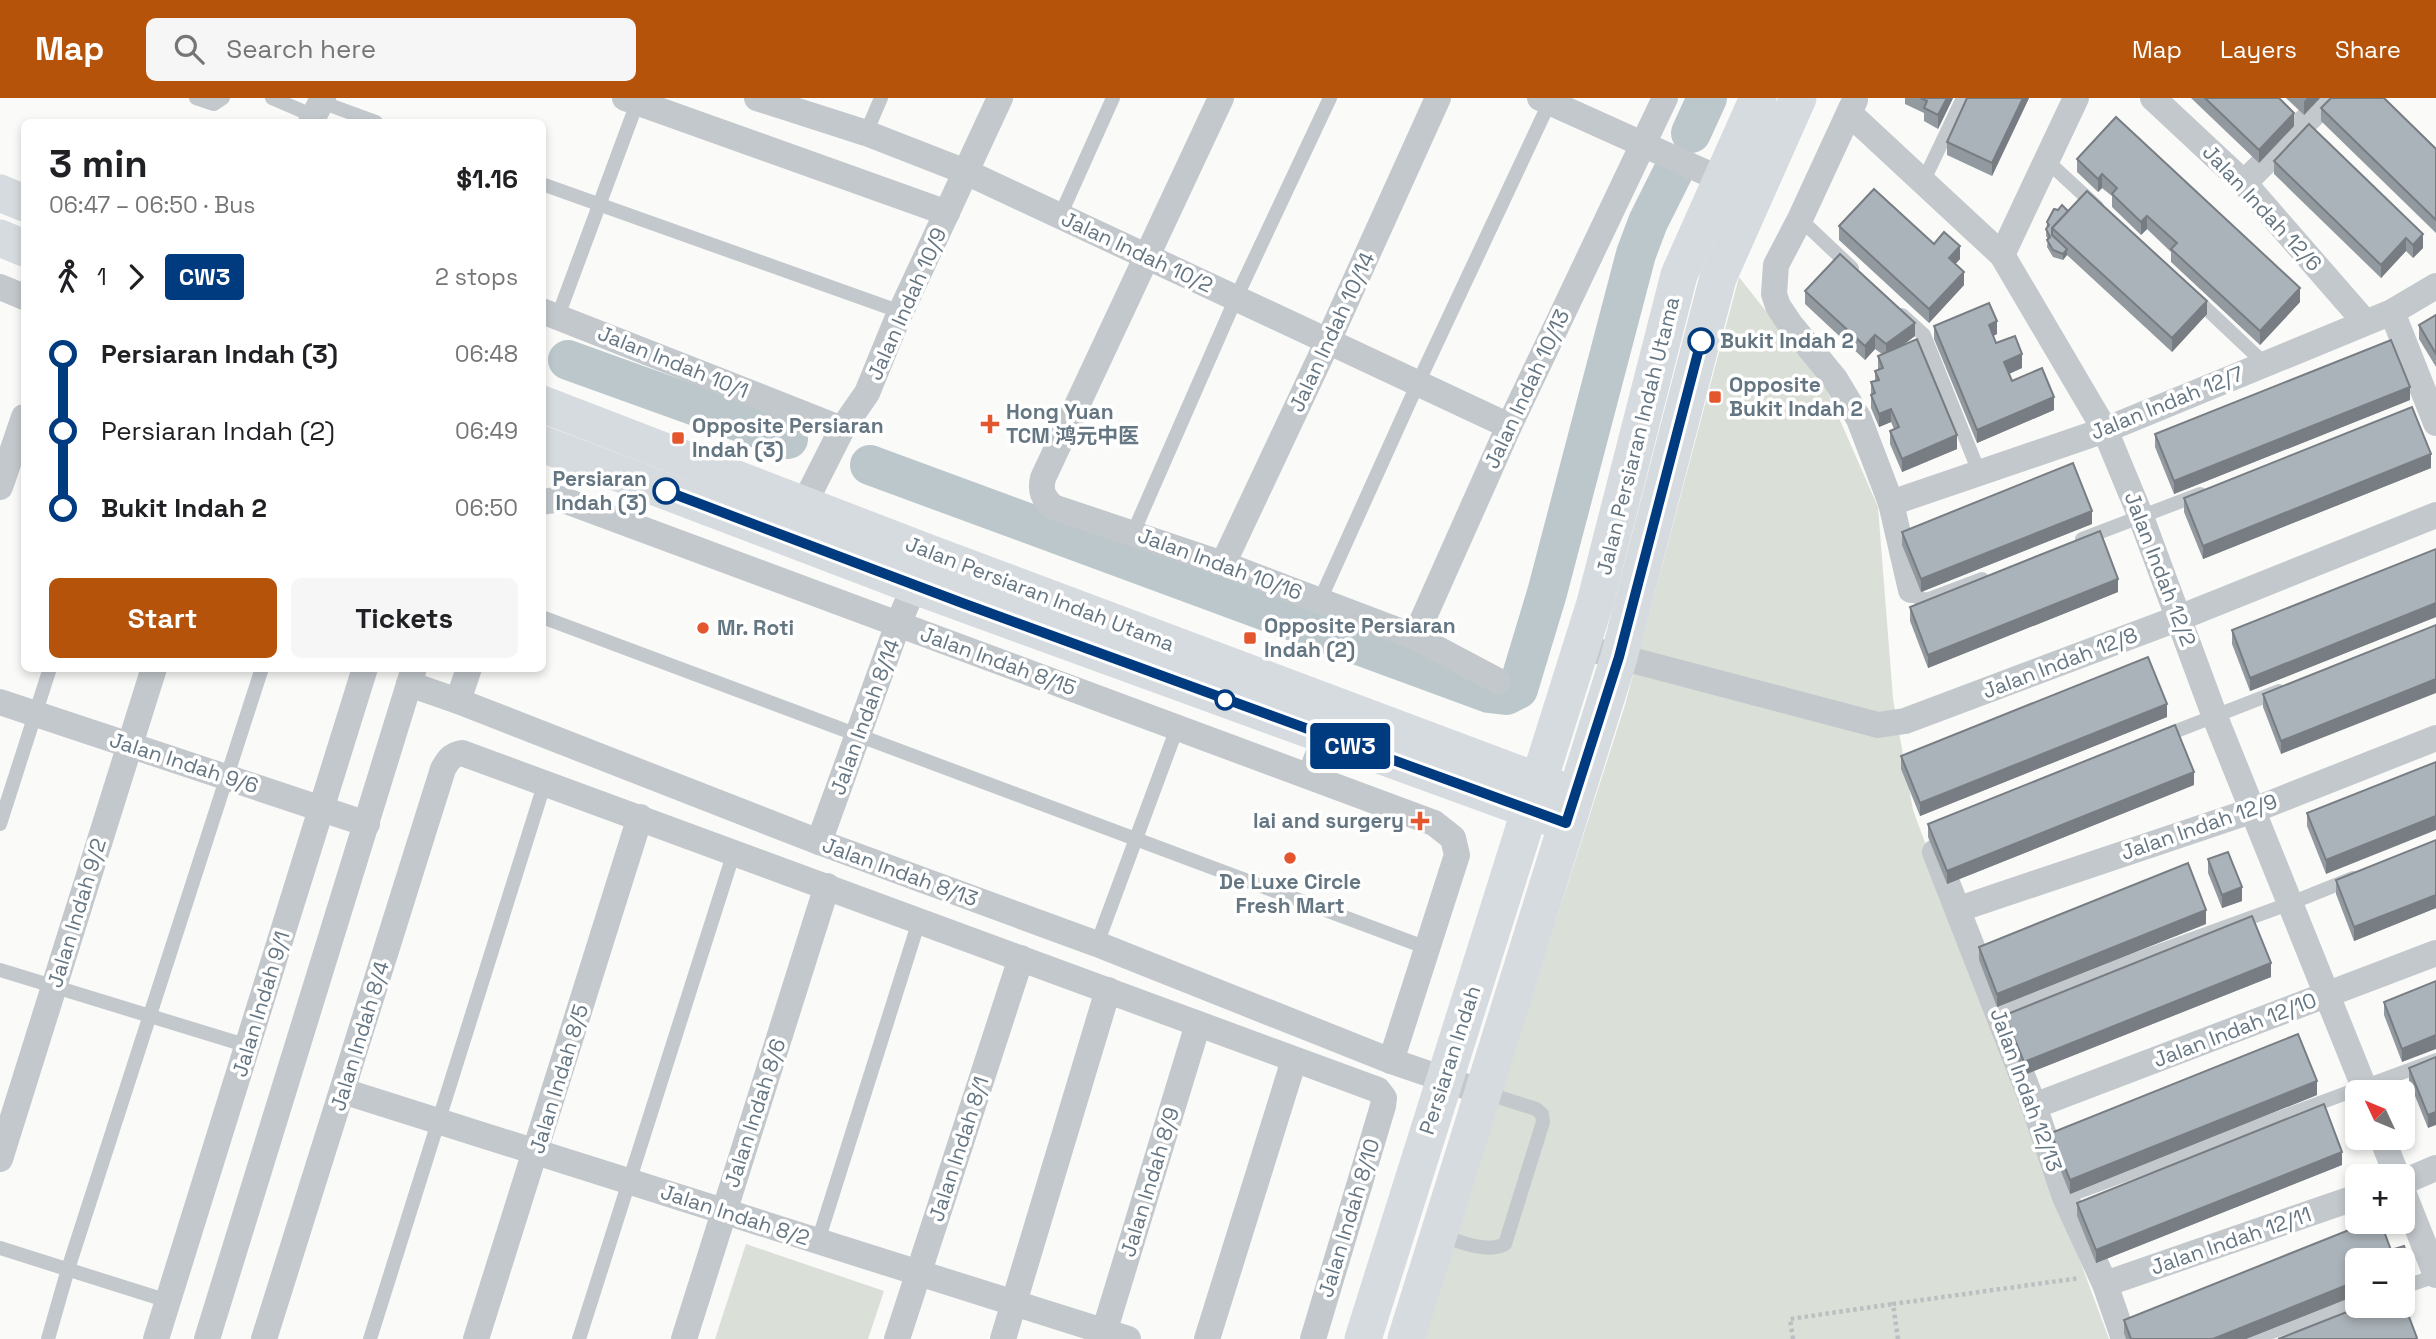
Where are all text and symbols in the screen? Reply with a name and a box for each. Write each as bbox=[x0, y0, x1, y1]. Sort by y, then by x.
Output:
search box bbox=[146, 18, 636, 81]
text: Map bbox=[35, 28, 104, 70]
icon: search bbox=[170, 30, 208, 68]
text: Search here bbox=[226, 32, 376, 66]
text: Map bbox=[2132, 34, 2182, 65]
text: Layers bbox=[2220, 34, 2297, 65]
text: Share bbox=[2335, 34, 2401, 65]
street label: Jalan Indah 12/6 bbox=[2197, 139, 2328, 277]
text: 3 min bbox=[49, 140, 148, 188]
text: $1.16 bbox=[456, 162, 518, 196]
text: 06:47 – 06:50 · Bus bbox=[49, 190, 255, 220]
street label: Jalan Indah 10/2 bbox=[1057, 205, 1217, 298]
street label: Jalan Indah 10/9 bbox=[861, 223, 952, 384]
street label: Jalan Indah 10/14 bbox=[1283, 248, 1380, 416]
icon: walk bbox=[49, 258, 87, 296]
icon: forward bbox=[117, 258, 155, 296]
text: CW3 bbox=[179, 261, 230, 292]
text: 1 bbox=[97, 262, 107, 292]
text: 2 stops bbox=[435, 262, 518, 292]
street label: Jalan Persiaran Indah Utama bbox=[1590, 294, 1685, 578]
street label: Jalan Indah 10/13 bbox=[1478, 305, 1575, 473]
street label: Jalan Indah 10/1 bbox=[594, 319, 752, 404]
place label: Bukit Indah 2 bbox=[1720, 327, 1854, 354]
marker: Bukit Indah 2 bbox=[1688, 328, 1714, 354]
text: Persiaran Indah (3) bbox=[101, 337, 338, 371]
text: 06:48 bbox=[455, 339, 518, 369]
street label: Jalan Indah 12/7 bbox=[2086, 360, 2247, 445]
place label: Opposite Bukit Indah 2 bbox=[1729, 371, 1863, 422]
marker: Opposite Bukit Indah 2 bbox=[1707, 389, 1723, 405]
place label: Hong Yuan TCM 鸿元中医 bbox=[1006, 398, 1139, 449]
place label: Opposite Persiaran Indah (3) bbox=[692, 412, 884, 463]
text: Persiaran Indah (2) bbox=[101, 414, 335, 448]
marker: Hong Yuan TCM 鸿元中医 bbox=[980, 414, 1000, 434]
text: 06:49 bbox=[455, 416, 518, 446]
marker: Opposite Persiaran Indah (3) bbox=[670, 430, 686, 446]
place label: Persiaran Indah (3) bbox=[553, 465, 647, 516]
marker: Persiaran Indah (3) bbox=[653, 478, 679, 504]
street label: Jalan Indah 12/2 bbox=[2119, 488, 2202, 650]
text: Bukit Indah 2 bbox=[101, 491, 267, 525]
text: 06:50 bbox=[455, 493, 518, 523]
street label: Jalan Indah 10/16 bbox=[1134, 521, 1306, 606]
street label: Jalan Persiaran Indah Utama bbox=[902, 530, 1178, 657]
button: Start bbox=[49, 578, 277, 658]
button: Tickets bbox=[291, 578, 518, 658]
place label: Opposite Persiaran Indah (2) bbox=[1264, 612, 1456, 663]
place label: Mr. Roti bbox=[717, 614, 794, 641]
marker: Mr. Roti bbox=[695, 620, 711, 636]
street label: Jalan Indah 8/15 bbox=[917, 620, 1080, 701]
street label: Jalan Indah 12/8 bbox=[1979, 621, 2141, 704]
marker: Opposite Persiaran Indah (2) bbox=[1242, 630, 1258, 646]
street label: Jalan Indah 8/14 bbox=[824, 635, 905, 799]
unlabelled marker bbox=[1215, 690, 1235, 710]
line badge: CW3 bbox=[1310, 723, 1390, 769]
street label: Jalan Indah 9/6 bbox=[106, 726, 262, 799]
text: CW3 bbox=[1324, 730, 1376, 761]
street label: Jalan Indah 12/9 bbox=[2117, 787, 2280, 866]
place label: lai and surgery bbox=[1253, 807, 1404, 834]
marker: lai and surgery bbox=[1410, 811, 1430, 831]
street label: Jalan Indah 8/13 bbox=[819, 831, 982, 912]
street label: Jalan Indah 9/2 bbox=[41, 835, 112, 991]
marker: De Luxe Circle Fresh Mart bbox=[1282, 850, 1298, 866]
place label: De Luxe Circle Fresh Mart bbox=[1219, 868, 1361, 919]
street label: Jalan Indah 9/1 bbox=[226, 928, 295, 1080]
street label: Jalan Indah 8/4 bbox=[324, 958, 395, 1114]
street label: Persiaran Indah bbox=[1413, 982, 1486, 1138]
street label: Jalan Indah 12/10 bbox=[2149, 986, 2320, 1073]
street label: Jalan Indah 8/5 bbox=[523, 1001, 594, 1157]
street label: Jalan Indah 12/13 bbox=[1984, 1004, 2069, 1175]
street label: Jalan Indah 8/6 bbox=[718, 1035, 791, 1191]
street label: Jalan Indah 8/1 bbox=[922, 1073, 995, 1225]
north arrow bbox=[2345, 1080, 2415, 1150]
map controls bbox=[2345, 1080, 2415, 1318]
street label: Jalan Indah 8/9 bbox=[1114, 1104, 1185, 1260]
street label: Jalan Indah 8/10 bbox=[1312, 1135, 1385, 1300]
button: + bbox=[2345, 1164, 2415, 1234]
street label: Jalan Indah 8/2 bbox=[657, 1178, 813, 1251]
street label: Jalan Indah 12/11 bbox=[2147, 1200, 2315, 1281]
button: − bbox=[2345, 1248, 2415, 1318]

